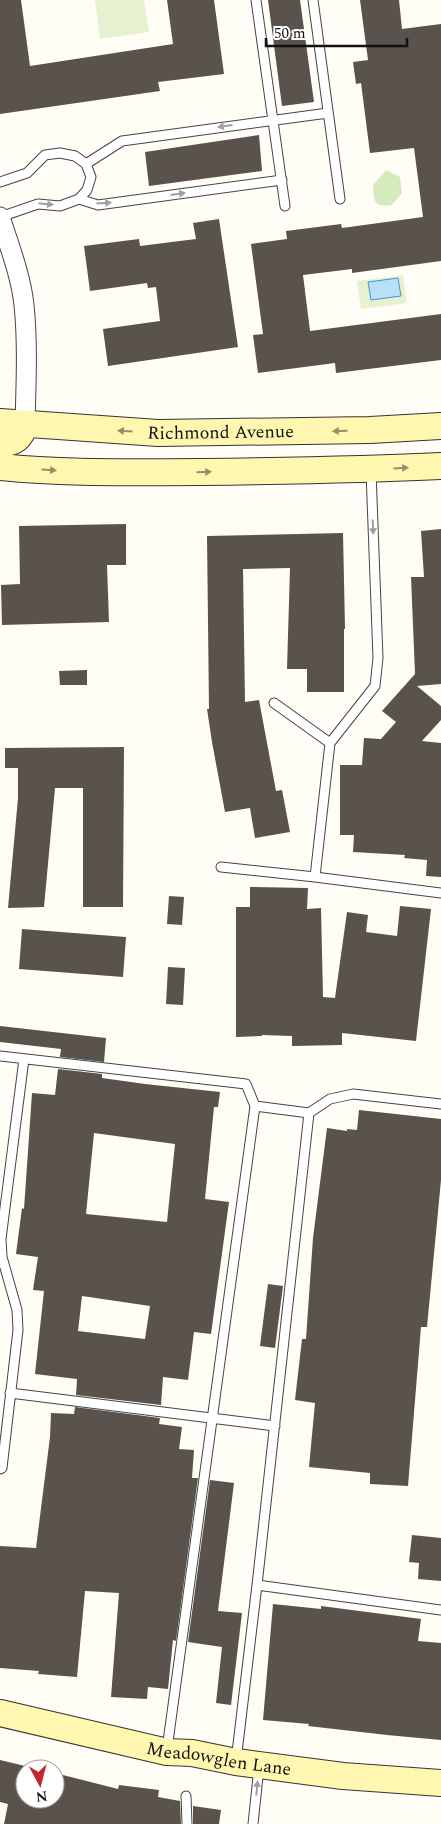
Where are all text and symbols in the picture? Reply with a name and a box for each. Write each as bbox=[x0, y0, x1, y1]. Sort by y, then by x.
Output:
scale bar bbox=[266, 15, 407, 47]
text: 50 m bbox=[274, 22, 306, 45]
one-way arrow bbox=[216, 123, 232, 131]
one-way arrow bbox=[170, 189, 186, 197]
one-way arrow bbox=[96, 199, 112, 207]
one-way arrow bbox=[39, 201, 55, 209]
street label: Richmond Avenue bbox=[146, 418, 294, 447]
one-way arrow bbox=[117, 426, 133, 434]
one-way arrow bbox=[332, 427, 348, 435]
one-way arrow bbox=[393, 464, 409, 472]
one-way arrow bbox=[41, 466, 57, 474]
one-way arrow bbox=[196, 467, 212, 475]
one-way arrow bbox=[369, 519, 377, 535]
street label: Meadowglen Lane bbox=[144, 1735, 293, 1783]
north arrow bbox=[15, 1759, 65, 1809]
one-way arrow bbox=[253, 1780, 261, 1796]
text: N bbox=[35, 1785, 48, 1808]

